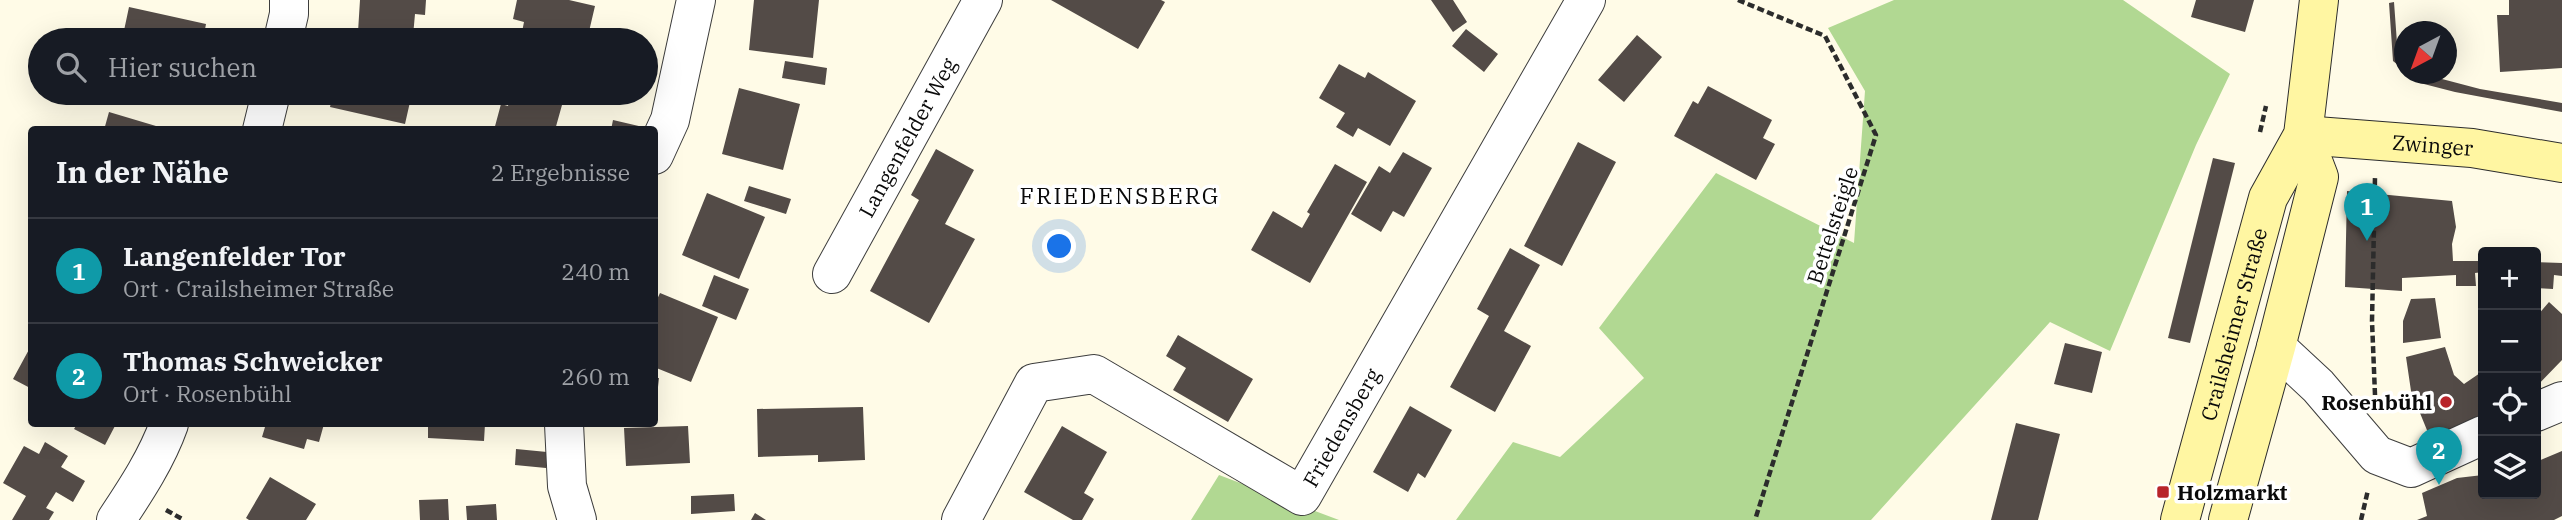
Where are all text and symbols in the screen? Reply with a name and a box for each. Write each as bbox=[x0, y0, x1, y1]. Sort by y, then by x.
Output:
north arrow bbox=[2394, 21, 2457, 84]
search box bbox=[28, 28, 658, 105]
icon: search bbox=[52, 48, 90, 86]
text: Hier suchen bbox=[108, 50, 257, 84]
street label: Langenfelder Weg bbox=[852, 52, 963, 222]
street label: Zwinger bbox=[2391, 128, 2475, 162]
text: In der Nähe bbox=[56, 152, 229, 191]
text: 2 Ergebnisse bbox=[491, 157, 630, 187]
street label: Bettelsteigle bbox=[1800, 163, 1864, 287]
district label: FRIEDENSBERG bbox=[1020, 180, 1220, 210]
pin: 1 bbox=[2344, 183, 2390, 241]
street label: Crailsheimer Straße bbox=[2194, 224, 2273, 424]
your location bbox=[1042, 229, 1076, 263]
text: Langenfelder Tor bbox=[123, 239, 346, 273]
map controls bbox=[2478, 247, 2541, 499]
button: + bbox=[2478, 247, 2541, 310]
text: 1 bbox=[72, 256, 86, 286]
text: 240 m bbox=[561, 256, 630, 286]
text: Ort · Crailsheimer Straße bbox=[123, 273, 394, 303]
button: − bbox=[2478, 310, 2541, 373]
text: Thomas Schweicker bbox=[123, 344, 382, 378]
text: 2 bbox=[72, 361, 86, 391]
text: 260 m bbox=[561, 361, 630, 391]
street label: Friedensberg bbox=[1296, 363, 1387, 492]
button: locate bbox=[2478, 373, 2541, 436]
text: Ort · Rosenbühl bbox=[123, 378, 292, 408]
place label: Rosenbühl bbox=[2321, 388, 2432, 416]
marker: Rosenbühl bbox=[2438, 394, 2454, 410]
pin: 2 bbox=[2416, 427, 2462, 485]
button: layers bbox=[2478, 436, 2541, 499]
place label: Holzmarkt bbox=[2177, 478, 2288, 506]
marker: Holzmarkt bbox=[2155, 484, 2171, 500]

